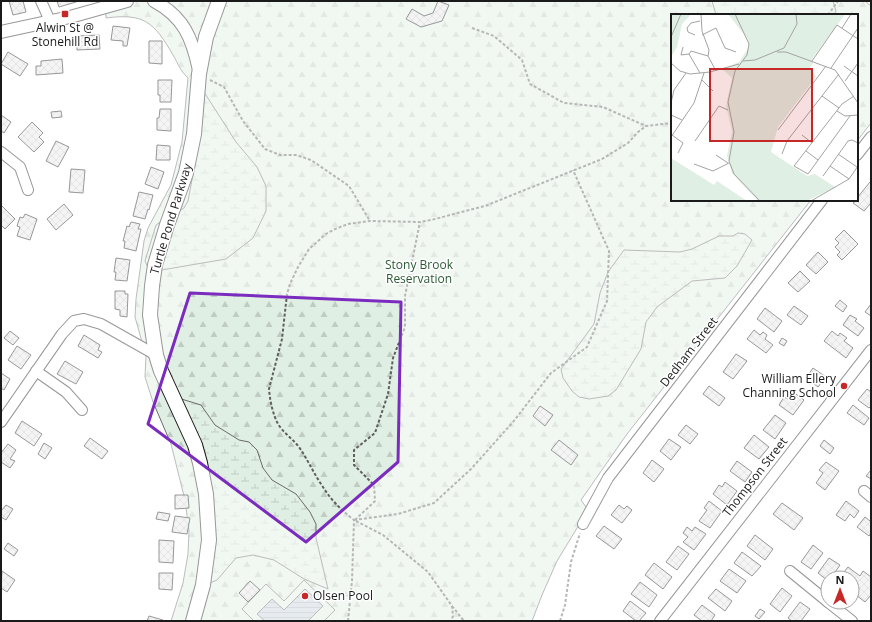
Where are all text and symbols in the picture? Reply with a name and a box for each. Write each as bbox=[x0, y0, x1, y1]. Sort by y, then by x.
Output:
marker: Alwin St @ Stonehill Rd bbox=[60, 9, 70, 19]
inset map bbox=[671, 14, 858, 201]
place label: Alwin St @ Stonehill Rd bbox=[32, 19, 98, 50]
street label: Turtle Pond Parkway bbox=[146, 160, 196, 277]
park label: Stony Brook Reservation bbox=[385, 256, 454, 287]
street label: Dedham Street bbox=[656, 313, 721, 390]
place label: William Ellery Channing School bbox=[743, 370, 837, 401]
marker: William Ellery Channing School bbox=[839, 381, 849, 391]
street label: Thompson Street bbox=[718, 433, 791, 520]
north arrow bbox=[820, 570, 860, 610]
text: N bbox=[836, 572, 844, 587]
place label: Olsen Pool bbox=[313, 587, 373, 604]
marker: Olsen Pool bbox=[300, 591, 310, 601]

